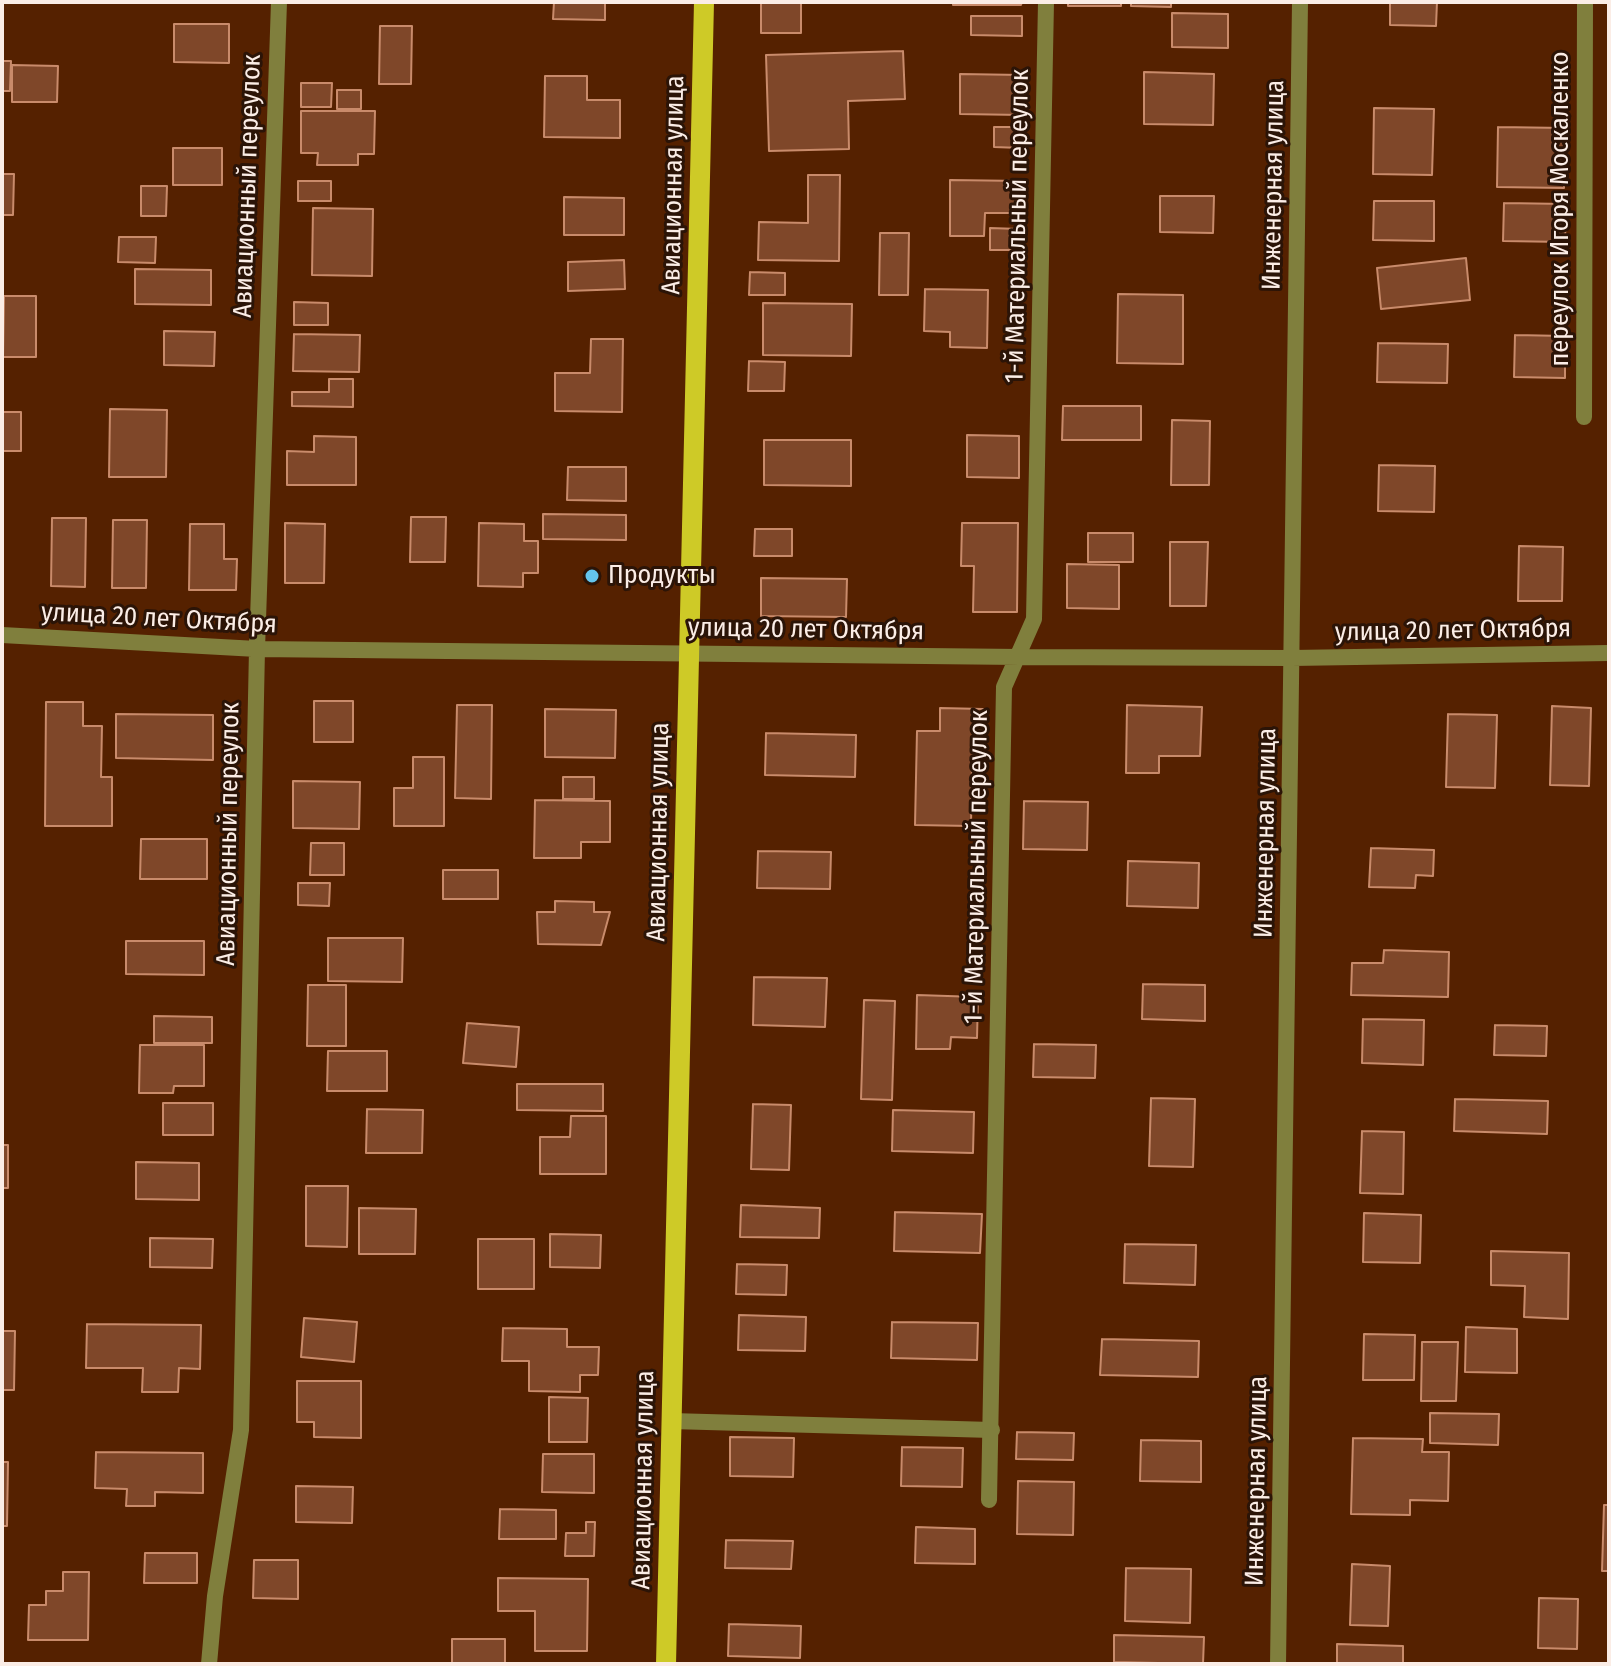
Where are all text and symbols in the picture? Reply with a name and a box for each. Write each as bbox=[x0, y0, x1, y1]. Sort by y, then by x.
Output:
street label: переулок Игоря Москаленко bbox=[1545, 52, 1577, 366]
street label: Авиационный переулок bbox=[228, 54, 268, 318]
street label: 1-й Материальный переулок bbox=[1000, 69, 1036, 383]
street label: Авиационная улица bbox=[656, 75, 692, 295]
street label: Инженерная улица bbox=[1257, 80, 1291, 290]
place label: Продукты bbox=[608, 560, 716, 592]
marker: Продукты bbox=[583, 567, 601, 585]
street label: улица 20 лет Октября bbox=[40, 597, 278, 641]
street label: улица 20 лет Октября bbox=[688, 612, 924, 648]
street label: улица 20 лет Октября bbox=[1335, 613, 1571, 649]
street label: Авиационный переулок bbox=[211, 702, 247, 966]
street label: 1-й Материальный переулок bbox=[959, 710, 995, 1024]
street label: Авиационная улица bbox=[641, 722, 677, 942]
street label: Инженерная улица bbox=[1249, 728, 1283, 938]
street label: Авиационная улица bbox=[626, 1370, 662, 1590]
street label: Инженерная улица bbox=[1240, 1376, 1274, 1586]

